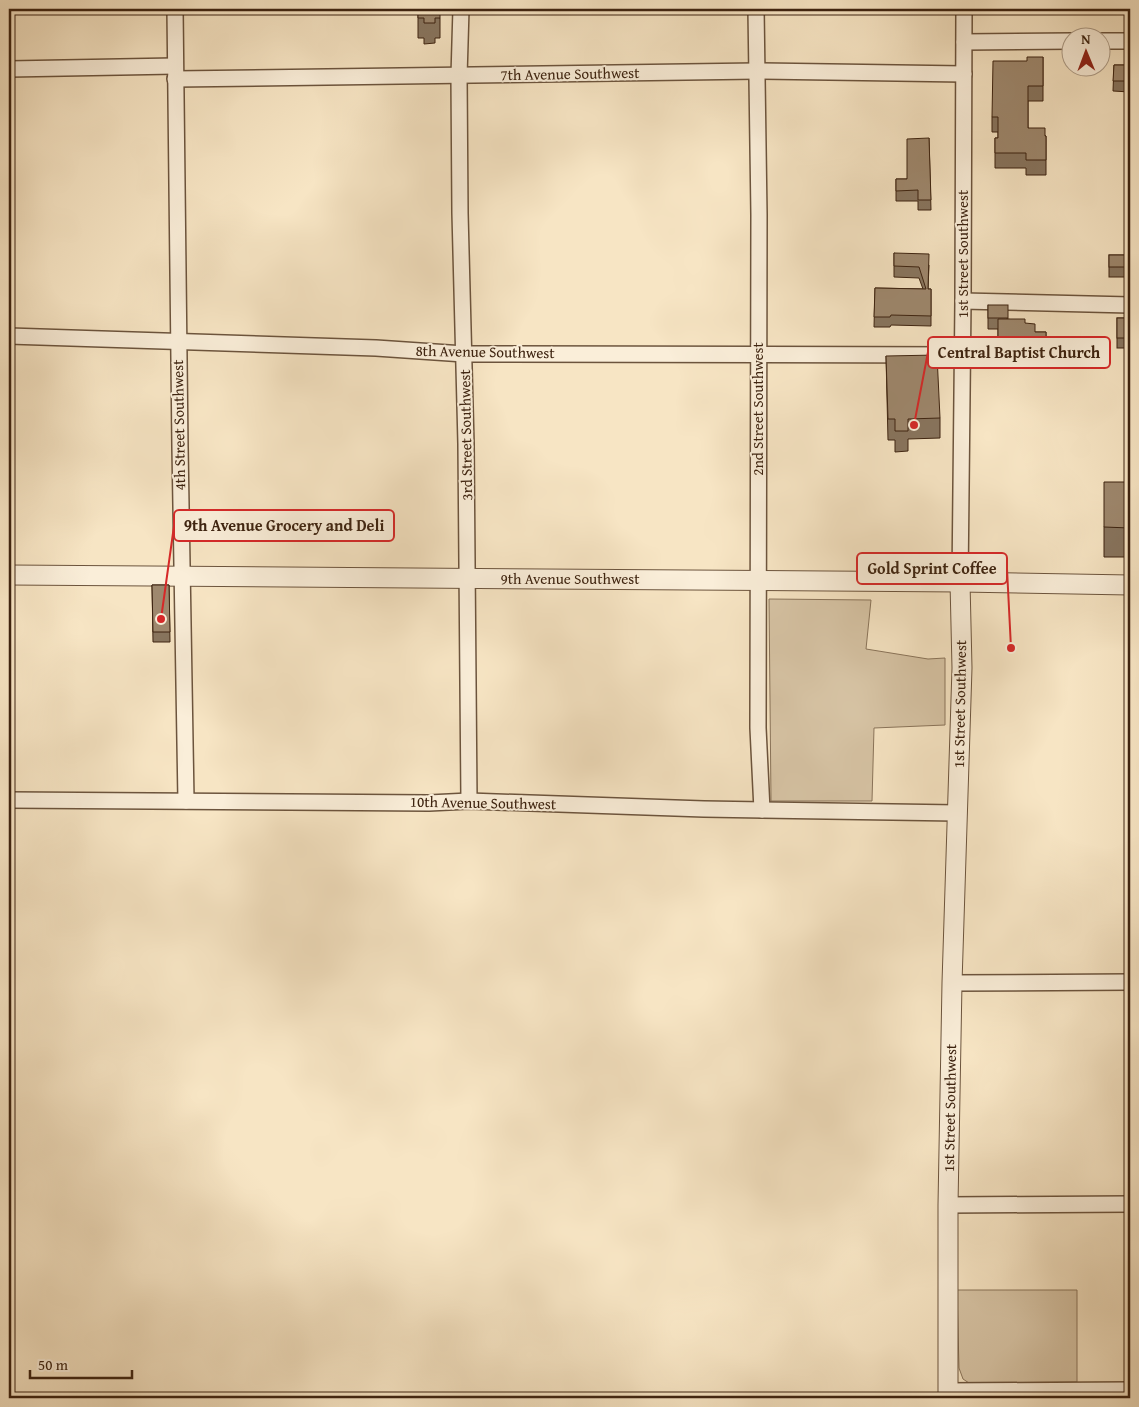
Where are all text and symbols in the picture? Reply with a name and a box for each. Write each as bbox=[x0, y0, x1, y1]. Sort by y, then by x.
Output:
north arrow bbox=[1062, 28, 1112, 78]
text: N bbox=[1081, 29, 1091, 49]
street label: 7th Avenue Southwest bbox=[500, 62, 640, 85]
street label: 1st Street Southwest bbox=[952, 189, 973, 318]
callout: Central Baptist Church bbox=[928, 337, 1110, 368]
street label: 8th Avenue Southwest bbox=[415, 340, 555, 363]
text: Central Baptist Church bbox=[938, 340, 1101, 364]
street label: 2nd Street Southwest bbox=[747, 341, 768, 476]
street label: 4th Street Southwest bbox=[167, 359, 190, 491]
street label: 3rd Street Southwest bbox=[454, 368, 477, 501]
callout: 9th Avenue Grocery and Deli bbox=[174, 510, 394, 541]
text: 9th Avenue Grocery and Deli bbox=[184, 513, 384, 537]
callout: Gold Sprint Coffee bbox=[857, 553, 1007, 584]
text: Gold Sprint Coffee bbox=[867, 556, 997, 580]
street label: 9th Avenue Southwest bbox=[500, 568, 640, 589]
street label: 1st Street Southwest bbox=[948, 639, 971, 768]
street label: 10th Avenue Southwest bbox=[410, 791, 557, 814]
street label: 1st Street Southwest bbox=[938, 1043, 961, 1172]
scale bar bbox=[30, 1347, 132, 1379]
text: 50 m bbox=[38, 1354, 69, 1375]

